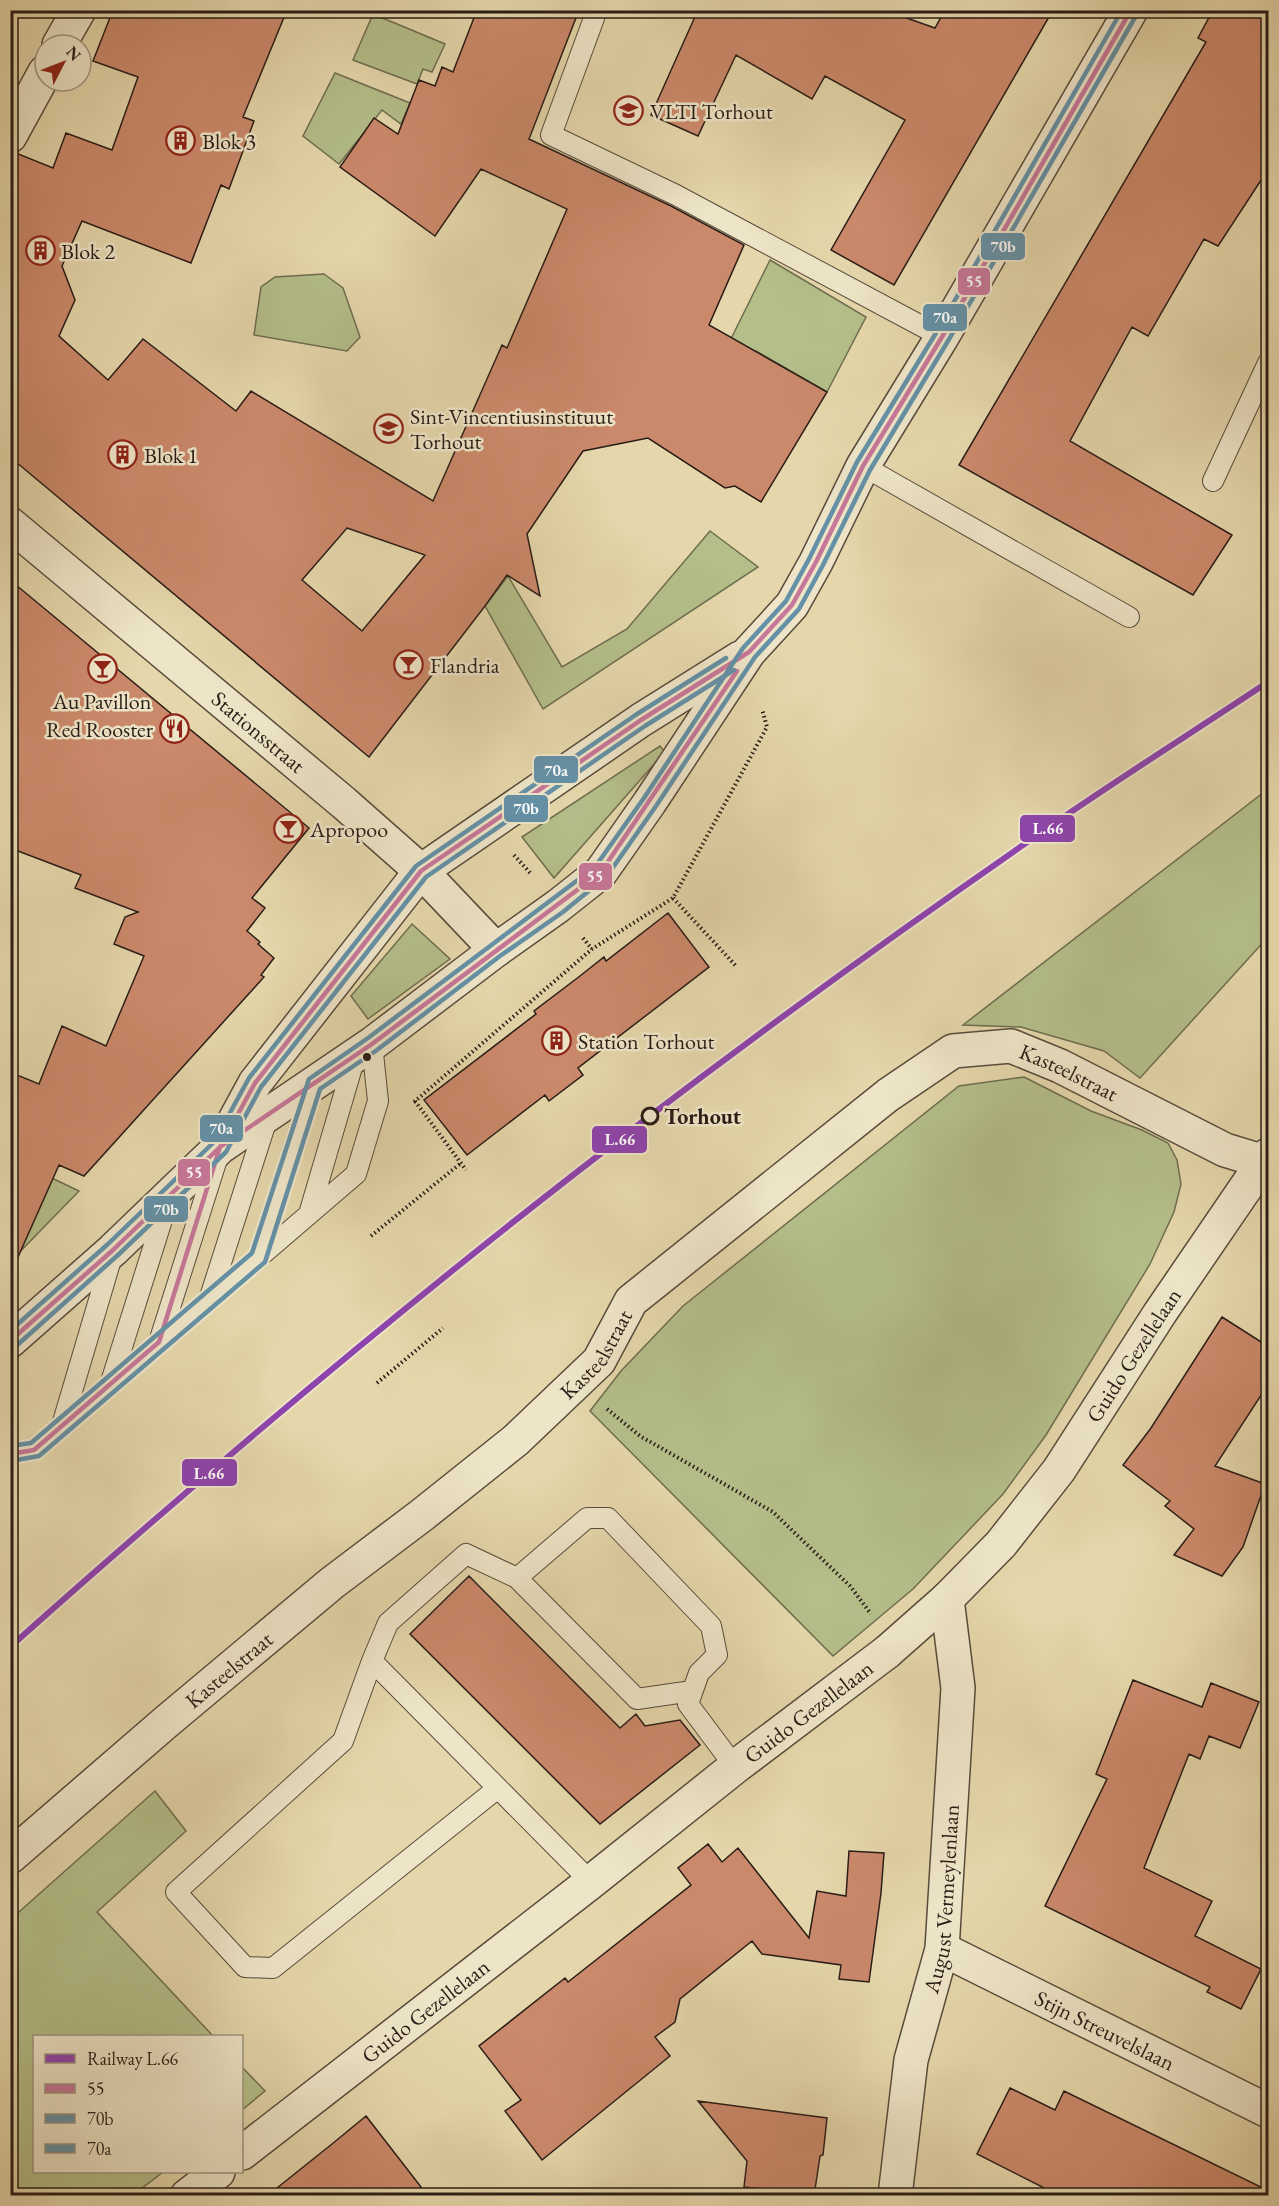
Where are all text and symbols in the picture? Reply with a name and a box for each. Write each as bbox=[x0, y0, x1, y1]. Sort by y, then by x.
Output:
north arrow bbox=[33, 33, 93, 93]
text: N bbox=[62, 41, 86, 65]
school or university icon: VLTI Torhout bbox=[613, 95, 645, 127]
place label: VLTI Torhout bbox=[650, 97, 773, 126]
building icon: Blok 3 bbox=[165, 125, 197, 157]
place label: Blok 3 bbox=[202, 127, 256, 156]
line badge: 70b bbox=[980, 232, 1026, 261]
building icon: Blok 2 bbox=[24, 235, 56, 267]
text: 70b bbox=[990, 236, 1016, 257]
place label: Blok 2 bbox=[61, 237, 115, 266]
line badge: 55 bbox=[957, 267, 991, 296]
text: 55 bbox=[966, 271, 982, 292]
line badge: 70a bbox=[922, 303, 968, 332]
text: 70a bbox=[933, 307, 958, 328]
place label: Sint-Vincentiusinstituut Torhout bbox=[410, 402, 613, 456]
school or university icon: Sint-Vincentiusinstituut Torhout bbox=[373, 413, 405, 445]
building icon: Blok 1 bbox=[107, 439, 139, 471]
place label: Blok 1 bbox=[144, 441, 198, 470]
bar icon: Flandria bbox=[393, 649, 425, 681]
place label: Flandria bbox=[430, 651, 500, 680]
bar icon: Au Pavillon bbox=[86, 653, 118, 685]
street label: Stationsstraat bbox=[205, 685, 311, 780]
place label: Au Pavillon bbox=[52, 687, 152, 716]
restaurant icon: Red Rooster bbox=[158, 713, 190, 745]
place label: Red Rooster bbox=[46, 715, 154, 744]
line badge: 70a bbox=[533, 755, 579, 784]
text: 70a bbox=[544, 760, 569, 781]
line badge: 70b bbox=[503, 794, 549, 823]
text: 70b bbox=[513, 798, 539, 819]
bar icon: Apropoo bbox=[273, 813, 305, 845]
line badge: L.66 bbox=[1019, 814, 1076, 843]
place label: Apropoo bbox=[309, 815, 388, 844]
text: L.66 bbox=[1033, 818, 1064, 839]
line badge: 55 bbox=[578, 862, 613, 891]
text: 55 bbox=[587, 866, 603, 887]
building icon: Station Torhout bbox=[541, 1025, 573, 1057]
place label: Station Torhout bbox=[578, 1027, 715, 1056]
street label: Kasteelstraat bbox=[1015, 1037, 1123, 1108]
unlabelled marker bbox=[361, 1051, 373, 1063]
place label: Torhout bbox=[664, 1102, 742, 1131]
marker: Torhout bbox=[641, 1107, 659, 1125]
line badge: 70a bbox=[199, 1114, 244, 1143]
text: 70a bbox=[209, 1118, 234, 1139]
line badge: L.66 bbox=[591, 1125, 648, 1154]
text: L.66 bbox=[605, 1129, 636, 1150]
line badge: 55 bbox=[177, 1158, 211, 1187]
text: 55 bbox=[186, 1162, 202, 1183]
line badge: 70b bbox=[143, 1195, 189, 1223]
text: 70b bbox=[153, 1199, 179, 1220]
street label: Guido Gezellelaan bbox=[1079, 1282, 1188, 1428]
street label: Kasteelstraat bbox=[554, 1304, 639, 1406]
line badge: L.66 bbox=[181, 1458, 238, 1487]
text: L.66 bbox=[194, 1463, 225, 1484]
street label: Kasteelstraat bbox=[179, 1625, 279, 1715]
street label: Guido Gezellelaan bbox=[738, 1654, 879, 1770]
street label: August Vermeylenlaan bbox=[916, 1803, 966, 1998]
street label: Guido Gezellelaan bbox=[356, 1952, 496, 2070]
street label: Stijn Streuvelslaan bbox=[1030, 1983, 1180, 2078]
legend bbox=[33, 2035, 243, 2173]
text: Railway L.66 bbox=[87, 2047, 179, 2070]
text: 55 bbox=[87, 2077, 104, 2100]
text: 70b bbox=[87, 2107, 114, 2130]
text: 70a bbox=[87, 2137, 112, 2160]

